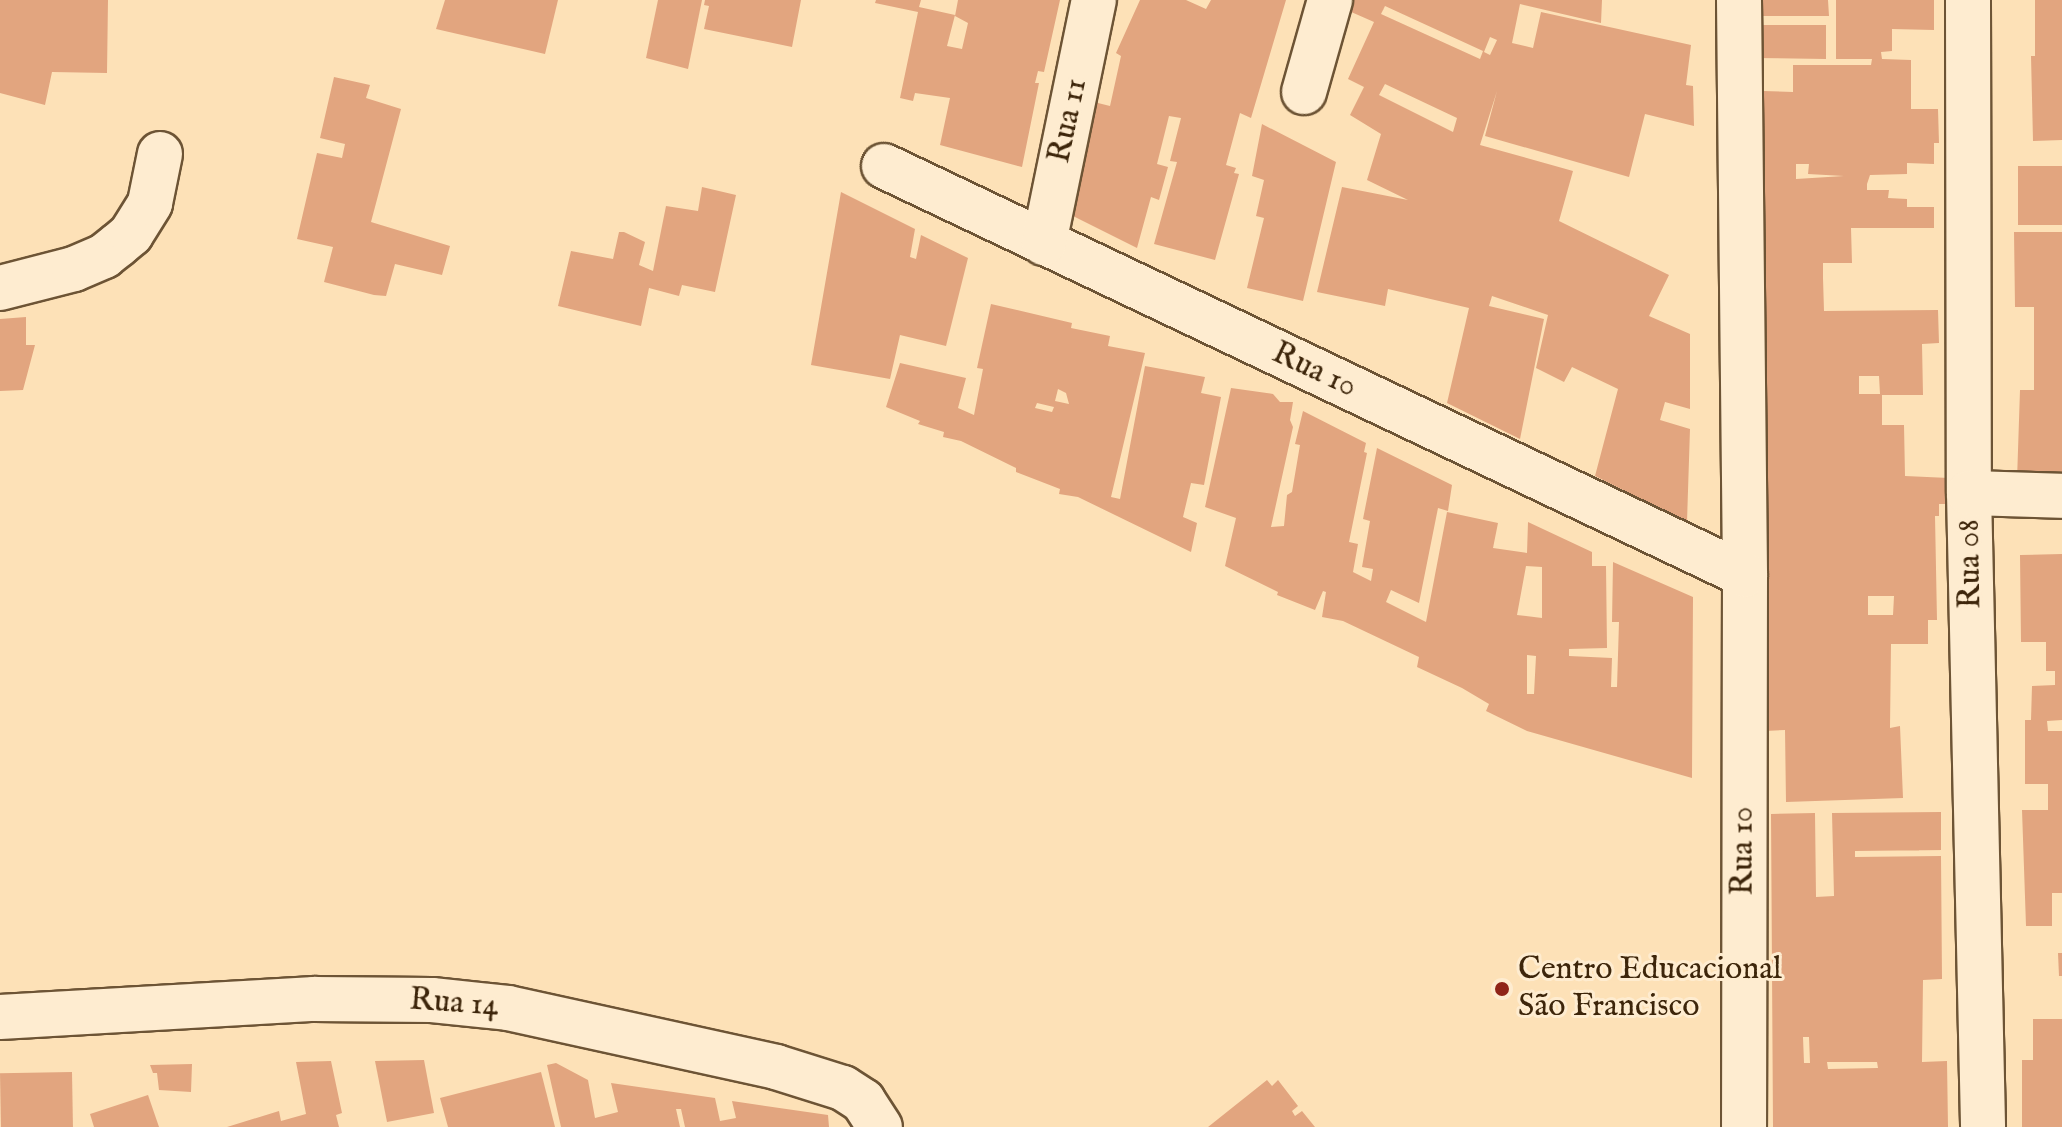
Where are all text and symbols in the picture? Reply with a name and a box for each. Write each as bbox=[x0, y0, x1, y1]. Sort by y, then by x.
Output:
street label: Rua 11 bbox=[1041, 75, 1097, 167]
street label: Rua 10 bbox=[1266, 335, 1362, 407]
street label: Rua 08 bbox=[1951, 519, 1991, 609]
street label: Rua 10 bbox=[1725, 806, 1763, 896]
place label: Centro Educacional São Francisco bbox=[1518, 952, 1782, 1027]
marker: Centro Educacional São Francisco bbox=[1493, 980, 1511, 998]
street label: Rua 14 bbox=[408, 982, 500, 1026]

